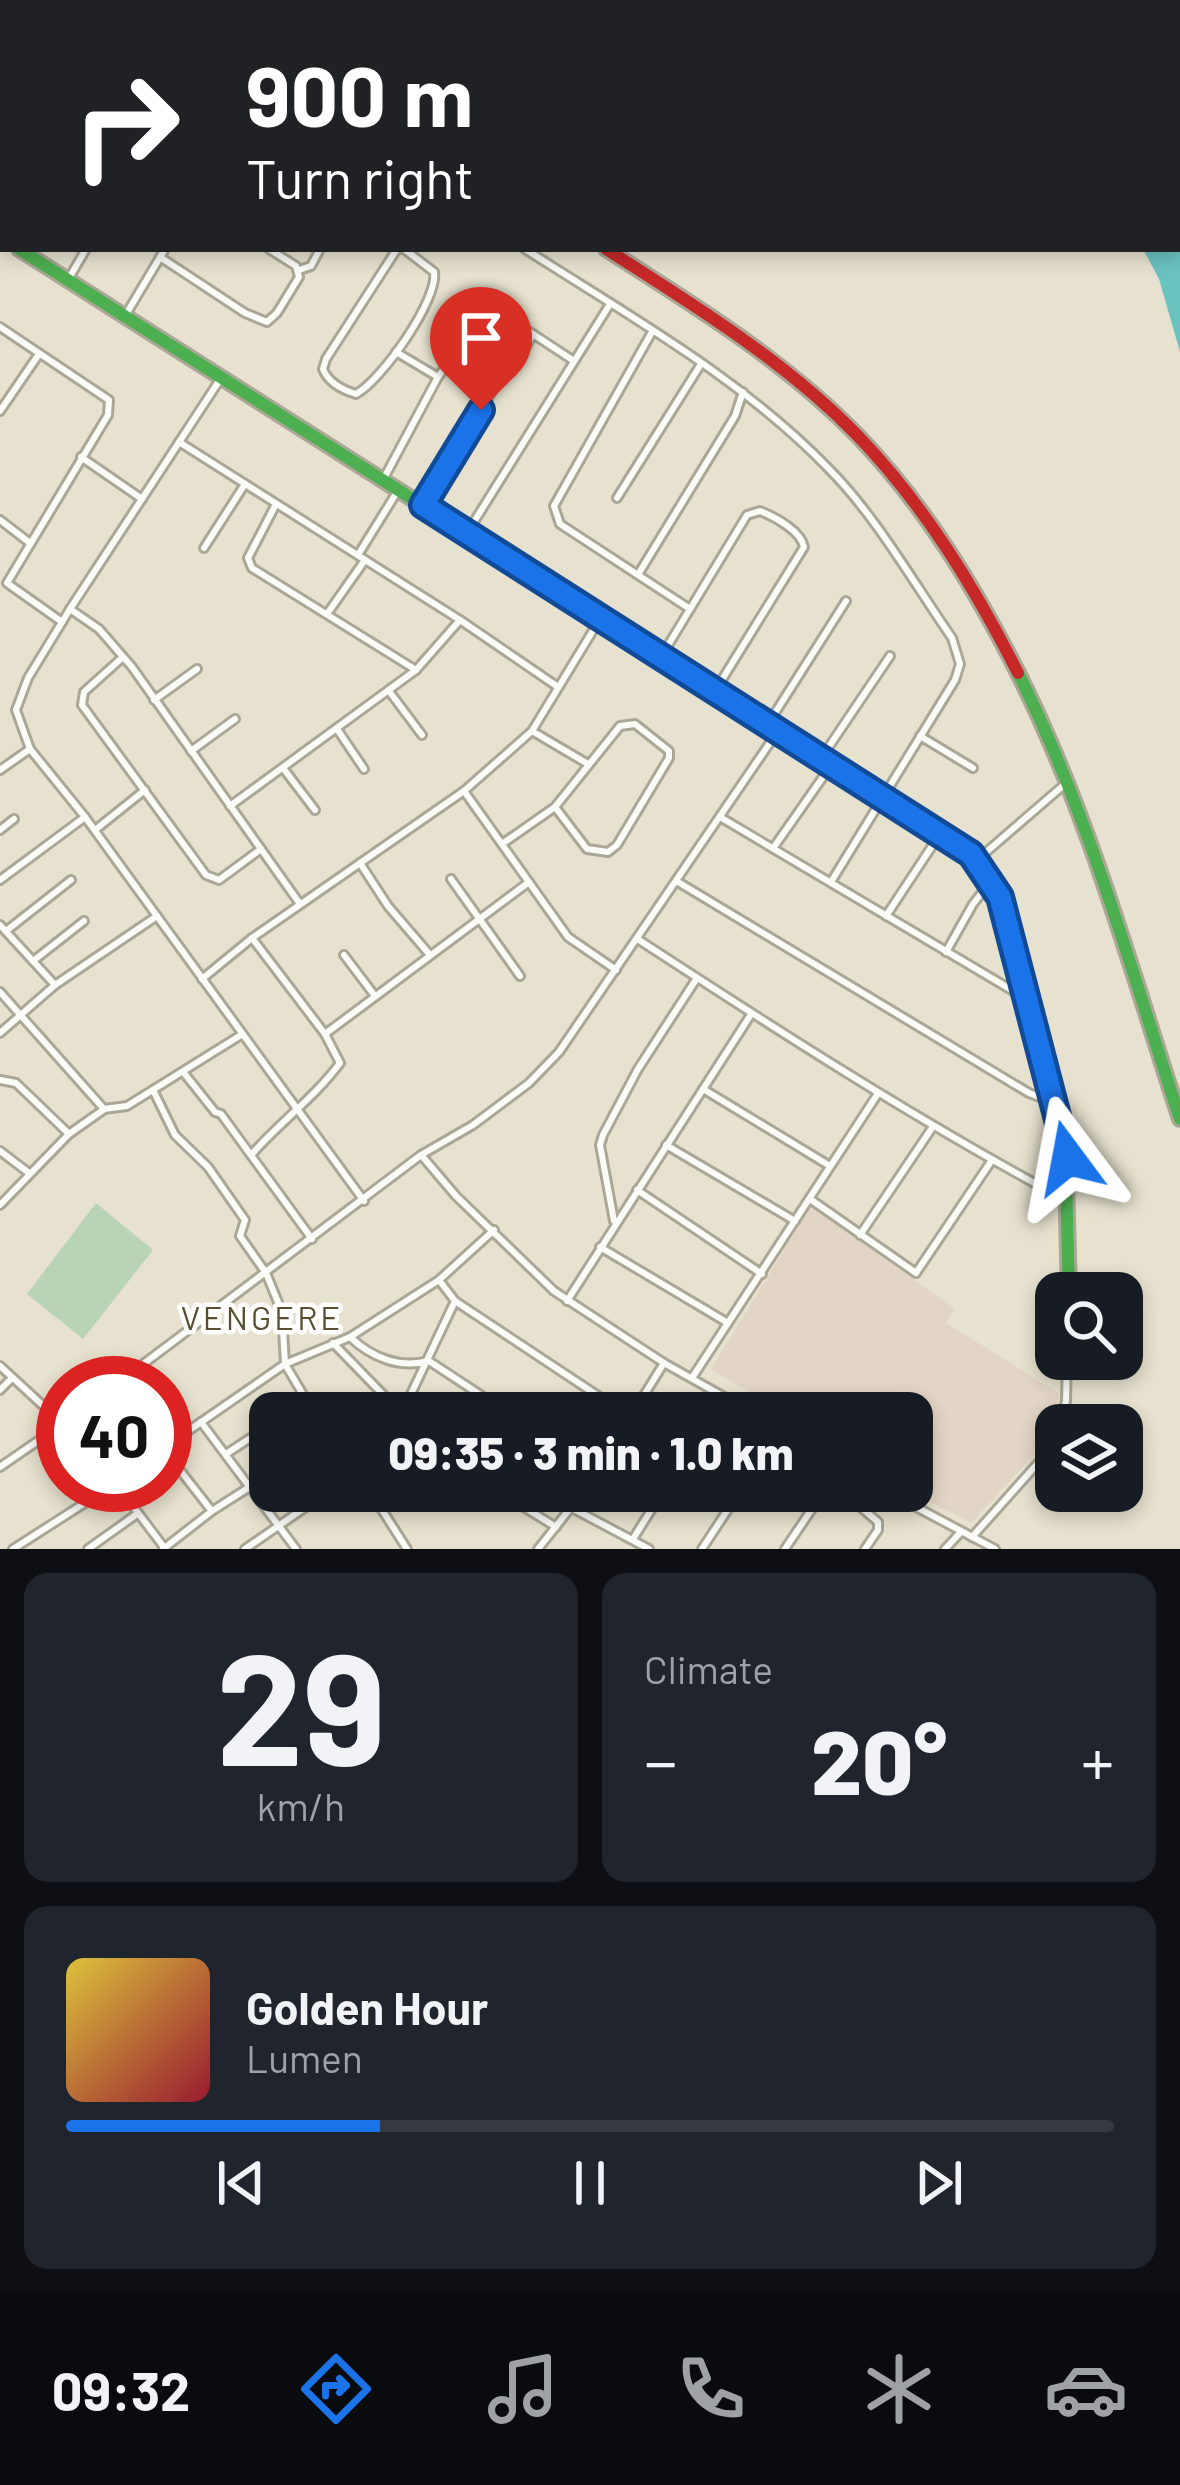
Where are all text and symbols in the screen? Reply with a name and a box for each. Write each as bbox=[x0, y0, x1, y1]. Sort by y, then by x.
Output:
text: 900 m bbox=[246, 43, 473, 144]
icon: right bbox=[48, 48, 204, 204]
text: Turn right bbox=[246, 145, 474, 210]
pin bbox=[430, 287, 532, 410]
icon: arrive bbox=[448, 305, 514, 371]
position arrow bbox=[1005, 1095, 1131, 1221]
map controls bbox=[1035, 1272, 1143, 1512]
button: search bbox=[1035, 1272, 1143, 1380]
district label: VENGERE bbox=[181, 1297, 343, 1337]
speed limit sign: 40 bbox=[36, 1356, 192, 1512]
button: layers bbox=[1035, 1404, 1143, 1512]
text: 09:35 · 3 min · 1.0 km bbox=[388, 1425, 794, 1479]
text: 29 bbox=[216, 1610, 386, 1797]
text: Climate bbox=[644, 1645, 773, 1692]
text: 20° bbox=[811, 1705, 947, 1813]
text: − bbox=[644, 1720, 677, 1799]
text: + bbox=[1081, 1720, 1114, 1799]
text: km/h bbox=[257, 1782, 345, 1829]
text: Golden Hour bbox=[246, 1980, 488, 2034]
text: Lumen bbox=[246, 2034, 363, 2081]
icon: previous bbox=[208, 2150, 274, 2216]
icon: pause bbox=[557, 2150, 623, 2216]
icon: next bbox=[906, 2150, 972, 2216]
icon: directions bbox=[294, 2347, 378, 2431]
icon: music bbox=[481, 2347, 565, 2431]
icon: phone bbox=[669, 2347, 753, 2431]
icon: climate bbox=[857, 2347, 941, 2431]
icon: car bbox=[1044, 2347, 1128, 2431]
text: 09:32 bbox=[52, 2357, 190, 2422]

